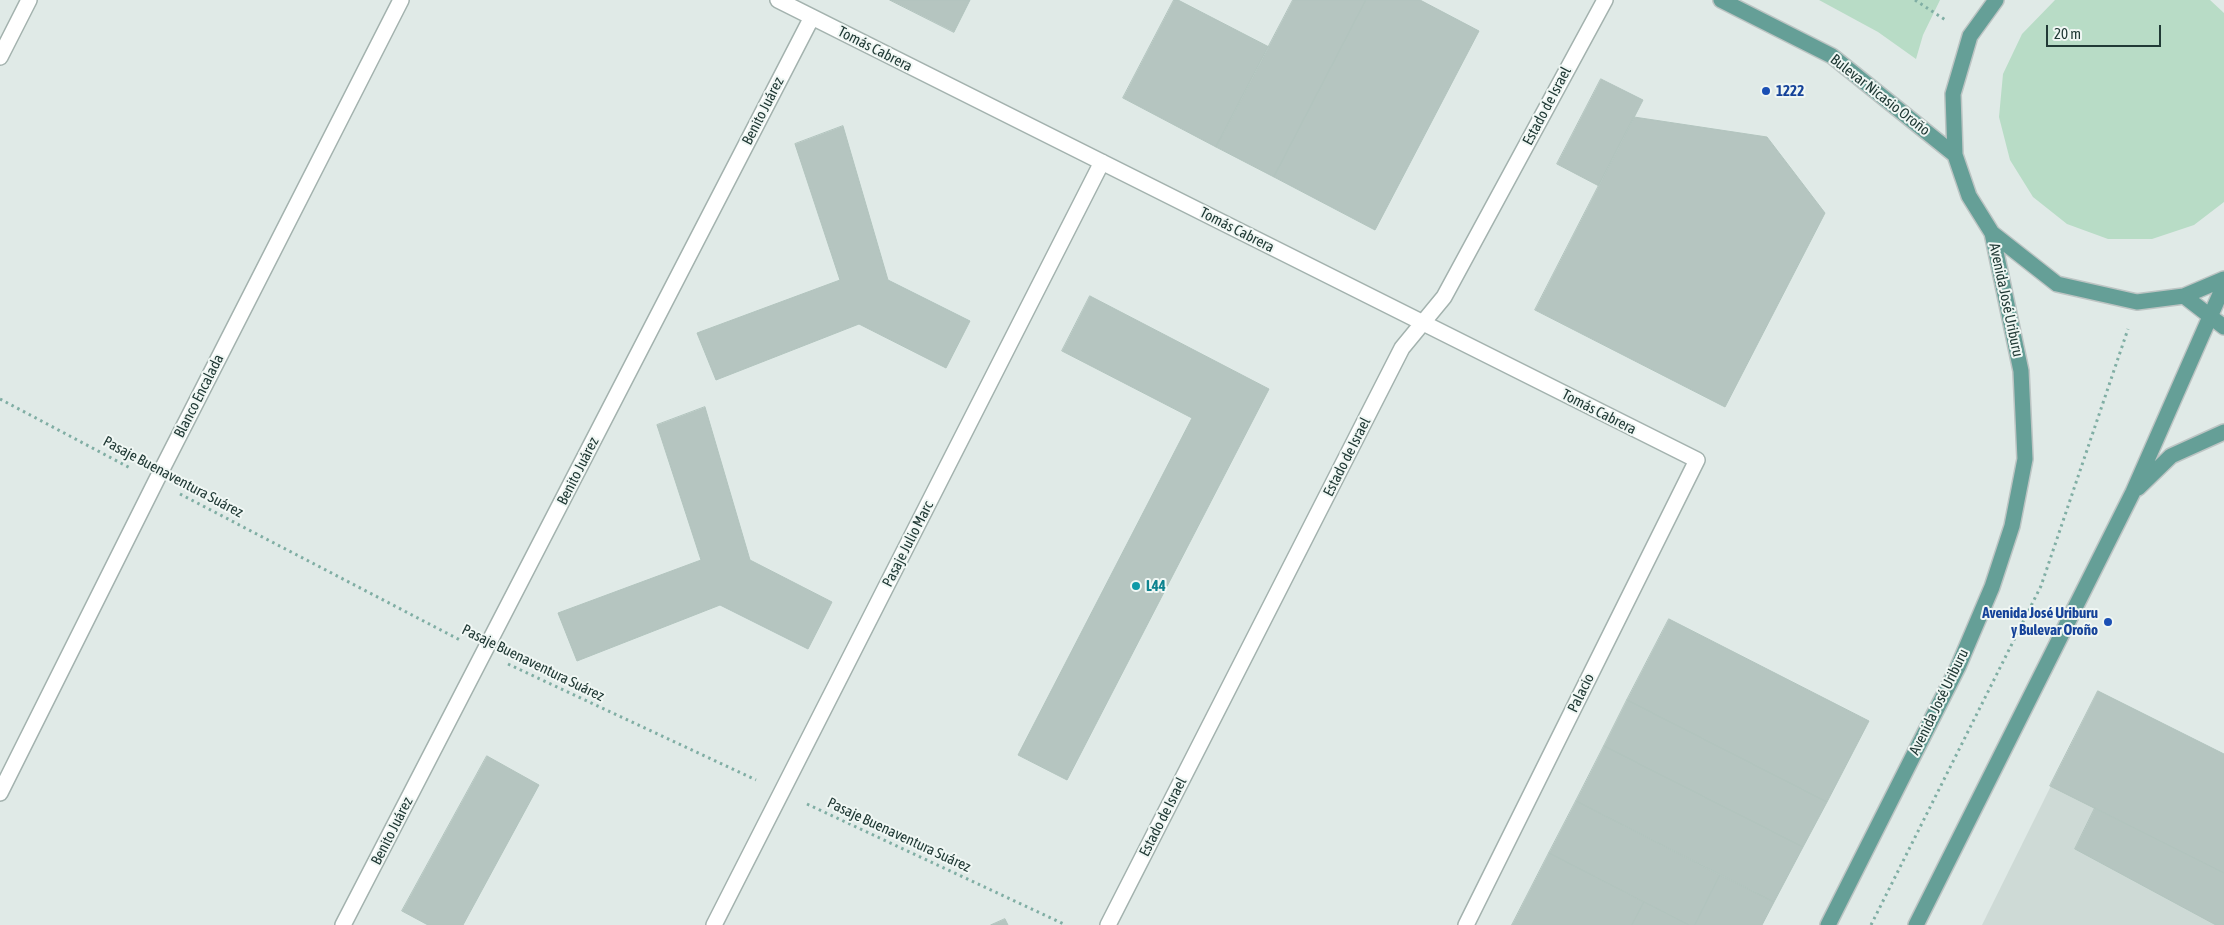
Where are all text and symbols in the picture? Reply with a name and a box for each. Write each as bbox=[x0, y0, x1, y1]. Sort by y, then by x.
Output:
scale bar bbox=[2049, 15, 2164, 47]
street label: Tomás Cabrera bbox=[835, 23, 915, 75]
text: 20 m bbox=[2054, 25, 2081, 42]
street label: Bulevar Nicasio Oroño bbox=[1827, 50, 1933, 140]
street label: Estado de Israel bbox=[1519, 64, 1575, 148]
street label: Benito Juárez bbox=[738, 74, 788, 148]
place label: 1222 bbox=[1776, 82, 1804, 100]
marker: 1222 bbox=[1760, 85, 1772, 97]
street label: Tomás Cabrera bbox=[1197, 204, 1277, 256]
street label: Avenida José Uriburu bbox=[1985, 241, 2027, 359]
street label: Blanco Encalada bbox=[170, 351, 228, 441]
street label: Tomás Cabrera bbox=[1559, 386, 1639, 438]
street label: Estado de Israel bbox=[1319, 415, 1375, 499]
street label: Pasaje Buenaventura Suárez bbox=[100, 432, 246, 522]
street label: Benito Juárez bbox=[553, 434, 603, 508]
street label: Pasaje Julio Marc bbox=[879, 498, 937, 590]
place label: L44 bbox=[1146, 577, 1166, 595]
marker: L44 bbox=[1130, 580, 1142, 592]
place label: Avenida José Uriburu y Bulevar Oroño bbox=[1982, 604, 2098, 639]
marker: Avenida José Uriburu y Bulevar Oroño bbox=[2102, 616, 2114, 628]
street label: Pasaje Buenaventura Suárez bbox=[459, 621, 607, 705]
street label: Avenida José Uriburu bbox=[1906, 646, 1972, 758]
street label: Palacio bbox=[1564, 671, 1598, 715]
street label: Estado de Israel bbox=[1135, 775, 1191, 859]
street label: Benito Juárez bbox=[367, 794, 417, 868]
street label: Pasaje Buenaventura Suárez bbox=[824, 794, 974, 876]

